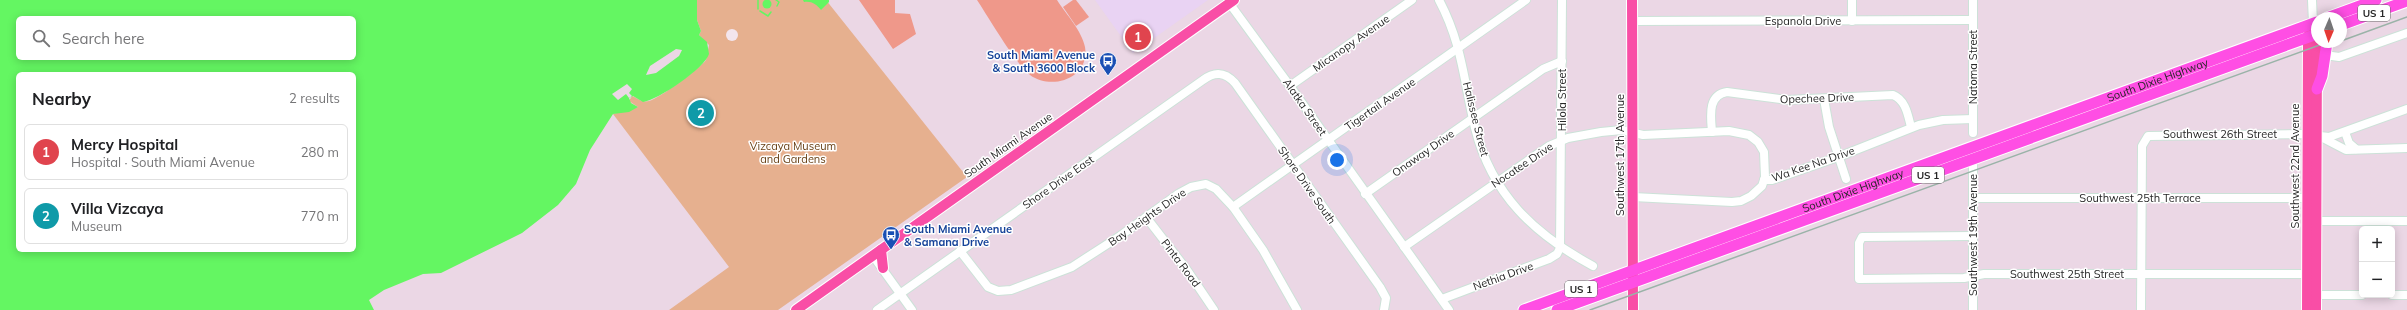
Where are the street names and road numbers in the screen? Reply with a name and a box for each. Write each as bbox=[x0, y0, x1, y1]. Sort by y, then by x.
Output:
road number: US 1 bbox=[2358, 5, 2390, 21]
street label: Micanopy Avenue bbox=[1310, 11, 1392, 75]
street label: Espanola Drive bbox=[1765, 14, 1841, 28]
street label: Natoma Street bbox=[1966, 30, 1980, 104]
street label: South Dixie Highway bbox=[2105, 55, 2210, 105]
street label: Hilola Street bbox=[1555, 69, 1569, 131]
street label: Tigertail Avenue bbox=[1342, 74, 1418, 134]
street label: Alatka Street bbox=[1280, 76, 1330, 138]
street label: Halissee Street bbox=[1460, 80, 1492, 158]
street label: Opechee Drive bbox=[1780, 90, 1854, 106]
street label: Southwest 17th Avenue bbox=[1613, 94, 1627, 216]
street label: Southwest 22nd Avenue bbox=[2288, 104, 2302, 228]
street label: South Miami Avenue bbox=[961, 109, 1055, 181]
street label: Onaway Drive bbox=[1389, 126, 1457, 180]
street label: Southwest 26th Street bbox=[2163, 127, 2277, 141]
street label: Nocatee Drive bbox=[1488, 139, 1556, 191]
street label: Shore Drive South bbox=[1275, 143, 1339, 227]
street label: Wa Kee Na Drive bbox=[1770, 143, 1856, 185]
street label: Shore Drive East bbox=[1020, 152, 1097, 212]
street label: South Dixie Highway bbox=[1800, 166, 1906, 215]
road number: US 1 bbox=[1912, 167, 1944, 183]
street label: Southwest 19th Avenue bbox=[1966, 174, 1980, 296]
street label: Bay Heights Drive bbox=[1105, 185, 1189, 249]
street label: Southwest 25th Terrace bbox=[2079, 191, 2201, 205]
street label: Pinta Road bbox=[1158, 236, 1204, 290]
street label: Nethia Drive bbox=[1471, 259, 1535, 293]
street label: Southwest 25th Street bbox=[2010, 267, 2124, 281]
road number: US 1 bbox=[1565, 281, 1597, 297]

